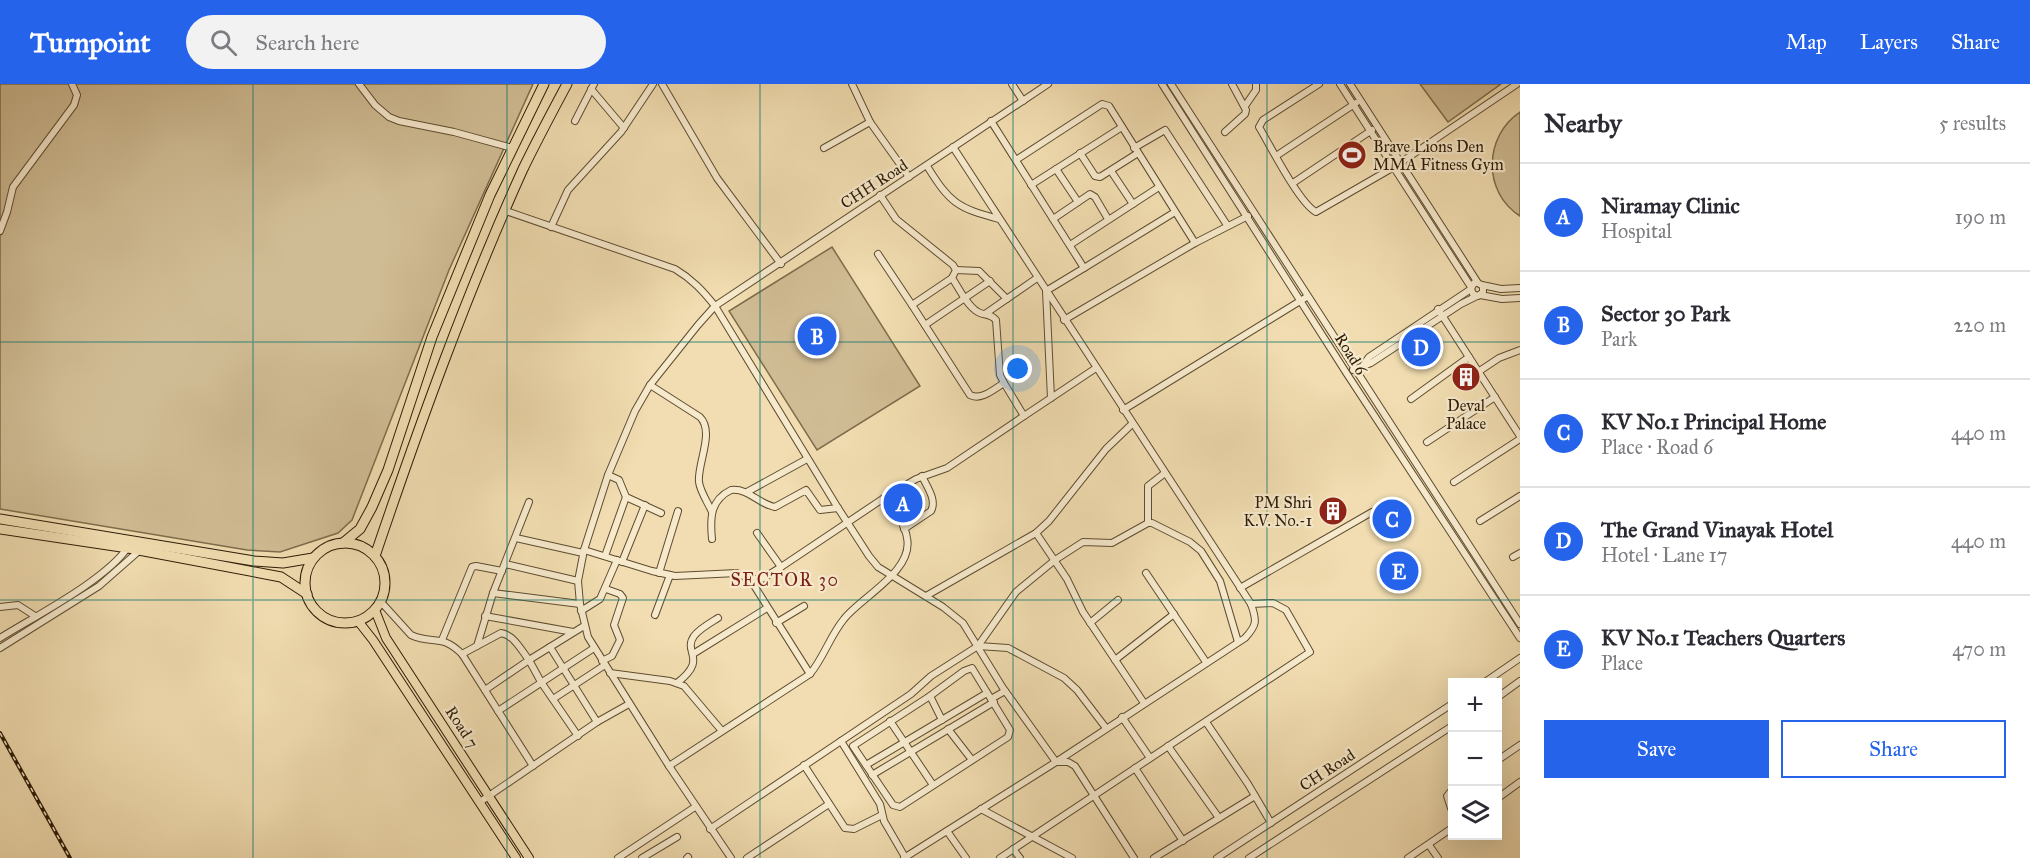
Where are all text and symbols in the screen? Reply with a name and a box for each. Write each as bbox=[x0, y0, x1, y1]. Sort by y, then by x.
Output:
search box bbox=[186, 15, 606, 69]
text: Turnpoint bbox=[30, 25, 150, 60]
icon: search bbox=[207, 26, 240, 59]
text: Search here bbox=[255, 29, 359, 56]
text: Map bbox=[1786, 29, 1827, 55]
text: Layers bbox=[1860, 29, 1918, 55]
text: Share bbox=[1951, 29, 2000, 55]
text: Nearby bbox=[1544, 107, 1622, 139]
text: 5 results bbox=[1939, 111, 2006, 135]
place label: Brave Lions Den MMA Fitness Gym bbox=[1373, 137, 1504, 174]
sports icon: Brave Lions Den MMA Fitness Gym bbox=[1336, 139, 1368, 171]
street label: CHH Road bbox=[837, 155, 911, 213]
text: Niramay Clinic bbox=[1601, 192, 1740, 219]
text: A bbox=[1557, 205, 1570, 229]
text: 190 m bbox=[1955, 205, 2006, 229]
text: Hospital bbox=[1601, 219, 1672, 243]
text: Sector 30 Park bbox=[1601, 300, 1730, 327]
text: B bbox=[1557, 313, 1570, 337]
text: 220 m bbox=[1954, 313, 2006, 337]
pin: B bbox=[798, 314, 836, 358]
pin: D bbox=[1402, 324, 1440, 370]
text: Park bbox=[1601, 327, 1637, 351]
street label: Road 6 bbox=[1331, 330, 1372, 379]
your location bbox=[1003, 354, 1032, 383]
building icon: Deval Palace bbox=[1450, 361, 1482, 393]
place label: Deval Palace bbox=[1446, 396, 1486, 433]
text: KV No.1 Principal Home bbox=[1601, 408, 1826, 435]
text: C bbox=[1557, 421, 1570, 445]
text: 440 m bbox=[1951, 421, 2006, 445]
text: Place · Road 6 bbox=[1601, 435, 1713, 459]
pin: A bbox=[884, 480, 922, 526]
place label: PM Shri K.V. No.-1 bbox=[1243, 493, 1313, 530]
building icon: PM Shri K.V. No.-1 bbox=[1317, 495, 1349, 527]
pin: C bbox=[1372, 496, 1412, 542]
text: The Grand Vinayak Hotel bbox=[1601, 516, 1833, 543]
text: D bbox=[1556, 529, 1571, 553]
text: 440 m bbox=[1951, 529, 2006, 553]
text: Hotel · Lane 17 bbox=[1601, 543, 1727, 567]
pin: E bbox=[1380, 548, 1418, 594]
district label: SECTOR 30 bbox=[730, 569, 840, 591]
text: KV No.1 Teachers Quarters bbox=[1601, 624, 1845, 651]
text: E bbox=[1556, 637, 1571, 661]
text: 470 m bbox=[1952, 637, 2006, 661]
text: Place bbox=[1601, 651, 1643, 675]
map controls bbox=[1448, 678, 1502, 840]
button: + bbox=[1448, 678, 1502, 732]
street label: Road 7 bbox=[441, 703, 483, 751]
button: Save bbox=[1544, 720, 1769, 778]
button: Share bbox=[1781, 720, 2006, 778]
button: − bbox=[1448, 732, 1502, 786]
street label: CH Road bbox=[1296, 745, 1358, 795]
button: layers bbox=[1448, 786, 1502, 840]

